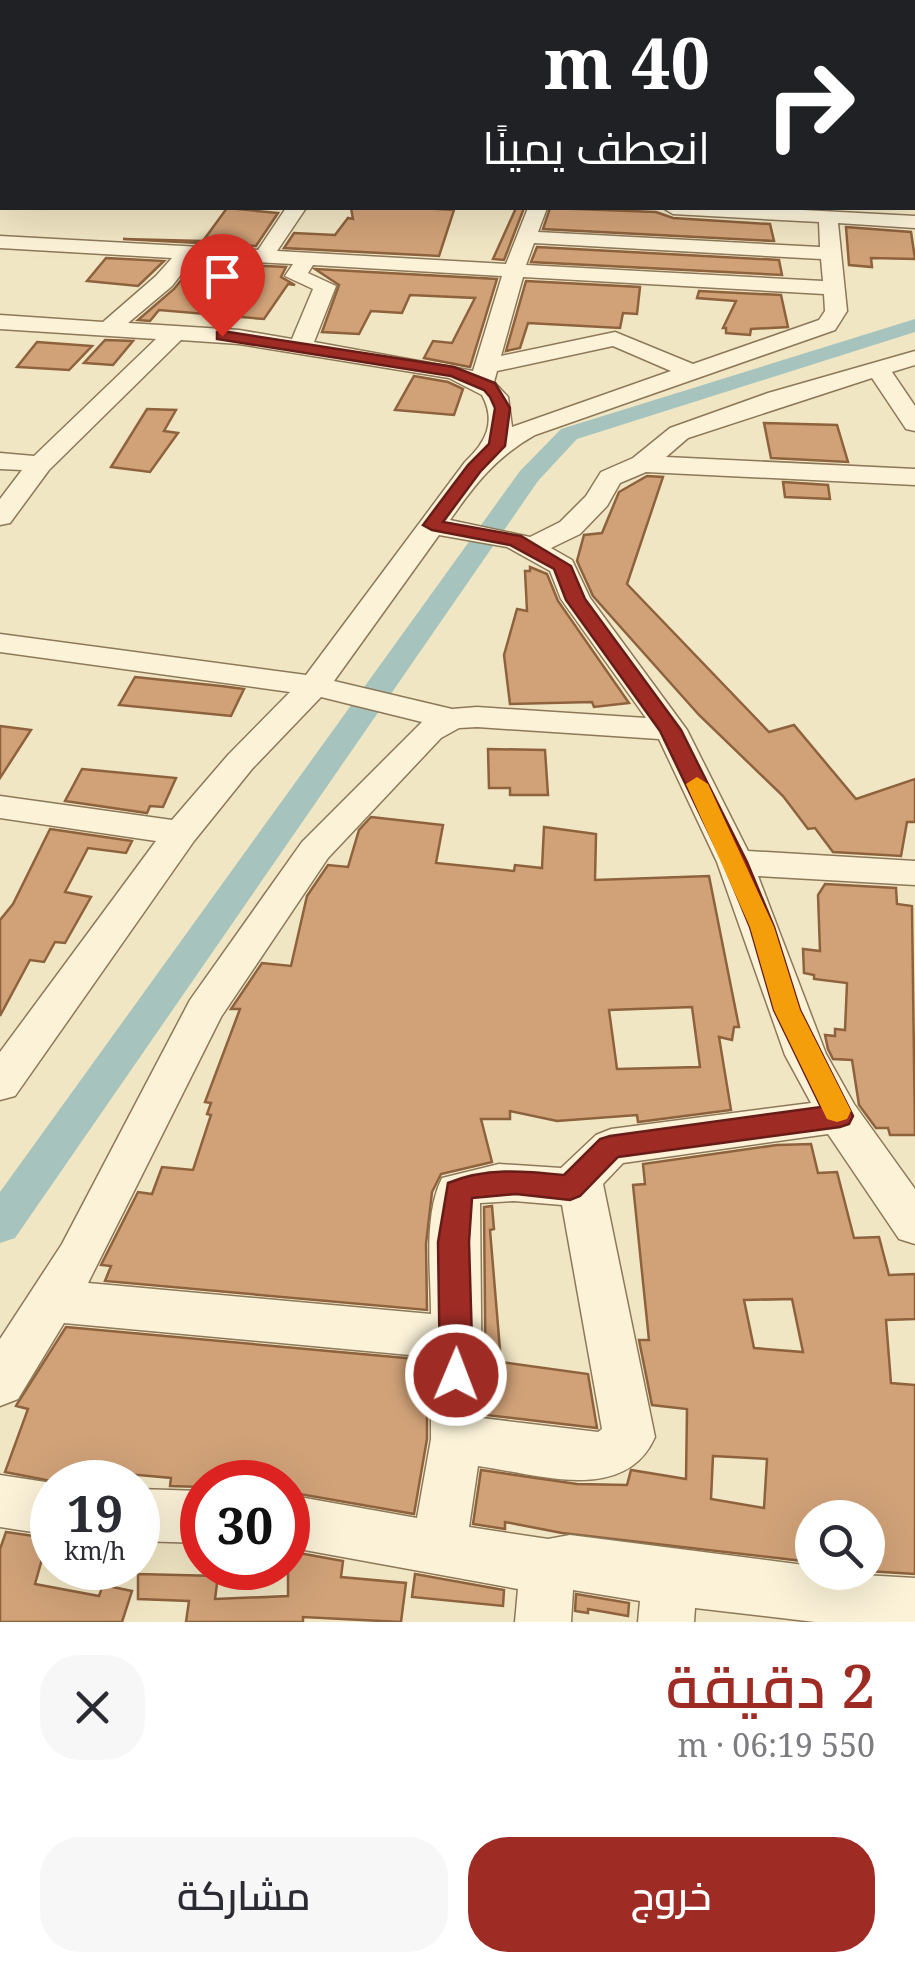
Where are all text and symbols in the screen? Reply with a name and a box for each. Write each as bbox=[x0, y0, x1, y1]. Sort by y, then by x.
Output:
text: 40 m bbox=[544, 14, 710, 110]
icon: right bbox=[745, 40, 875, 170]
text: انعطف يمينًا bbox=[482, 116, 710, 177]
pin bbox=[180, 234, 265, 337]
icon: arrive bbox=[195, 249, 250, 304]
position arrow bbox=[404, 1323, 508, 1427]
speed limit sign: 30 bbox=[180, 1460, 310, 1590]
text: 19 bbox=[67, 1479, 123, 1547]
map controls bbox=[795, 1500, 885, 1590]
button: search bbox=[795, 1500, 885, 1590]
text: km/h bbox=[64, 1533, 126, 1567]
text: 2 دقيقة bbox=[666, 1644, 875, 1726]
button: close bbox=[40, 1655, 145, 1760]
text: 550 m · 06:19 bbox=[677, 1723, 875, 1766]
button: مشاركة bbox=[40, 1837, 448, 1952]
button: خروج bbox=[468, 1837, 875, 1952]

